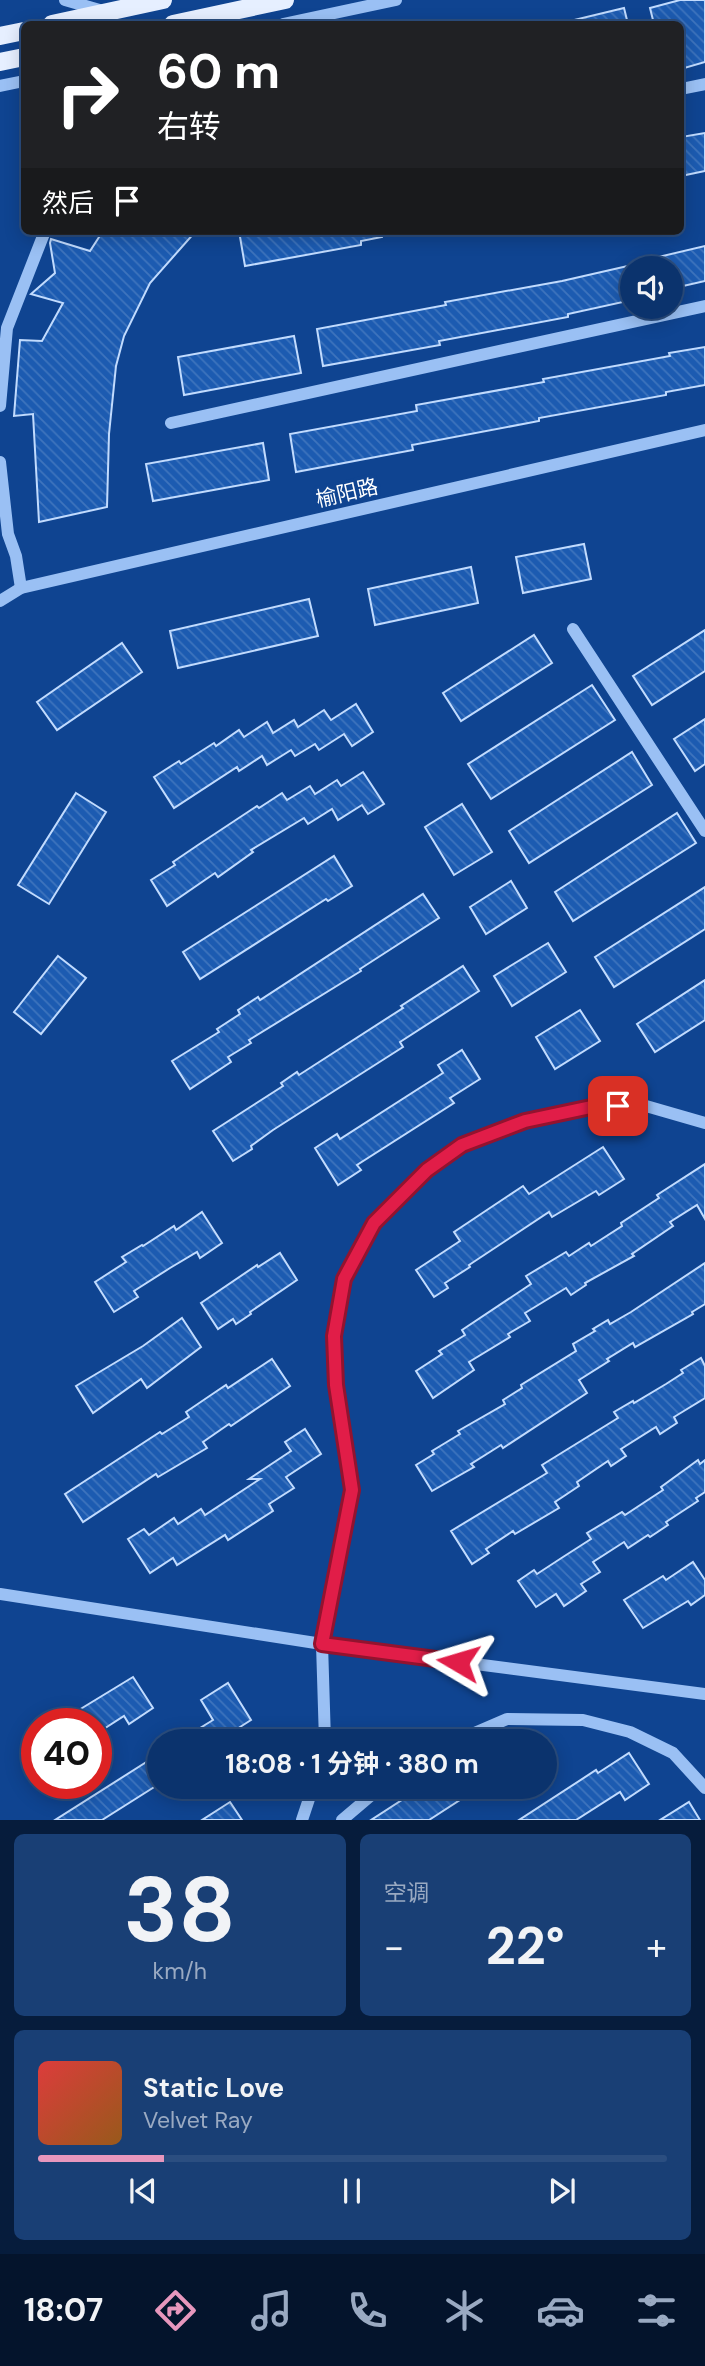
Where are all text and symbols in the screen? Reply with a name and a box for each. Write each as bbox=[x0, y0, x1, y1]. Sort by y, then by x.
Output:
text: 60 m bbox=[157, 39, 280, 103]
icon: right bbox=[42, 49, 133, 140]
text: 右转 bbox=[157, 106, 221, 148]
icon: arrive bbox=[108, 182, 146, 220]
text: 然后 bbox=[42, 186, 94, 220]
map controls bbox=[620, 256, 683, 319]
button: sound bbox=[620, 256, 683, 319]
street label: 榆阳路 bbox=[313, 472, 381, 514]
pin bbox=[588, 1076, 648, 1136]
icon: arrive bbox=[599, 1087, 637, 1125]
position arrow bbox=[421, 1625, 495, 1699]
speed limit sign: 40 bbox=[21, 1708, 112, 1799]
text: 18:08 · 1 分钟 · 380 m bbox=[225, 1747, 479, 1781]
text: 38 bbox=[124, 1851, 236, 1969]
text: 空调 bbox=[384, 1878, 430, 1908]
text: 22° bbox=[486, 1912, 565, 1980]
text: − bbox=[384, 1922, 404, 1972]
text: + bbox=[646, 1922, 667, 1972]
text: km/h bbox=[153, 1956, 207, 1986]
text: Static Love bbox=[143, 2071, 284, 2105]
text: Velvet Ray bbox=[143, 2105, 253, 2135]
icon: previous bbox=[124, 2172, 162, 2210]
icon: pause bbox=[333, 2172, 371, 2210]
icon: next bbox=[543, 2172, 581, 2210]
icon: directions bbox=[151, 2286, 200, 2335]
icon: music bbox=[247, 2286, 296, 2335]
icon: phone bbox=[343, 2286, 392, 2335]
icon: climate bbox=[440, 2286, 489, 2335]
icon: car bbox=[536, 2286, 585, 2335]
icon: filters bbox=[632, 2286, 681, 2335]
text: 18:07 bbox=[24, 2289, 103, 2331]

